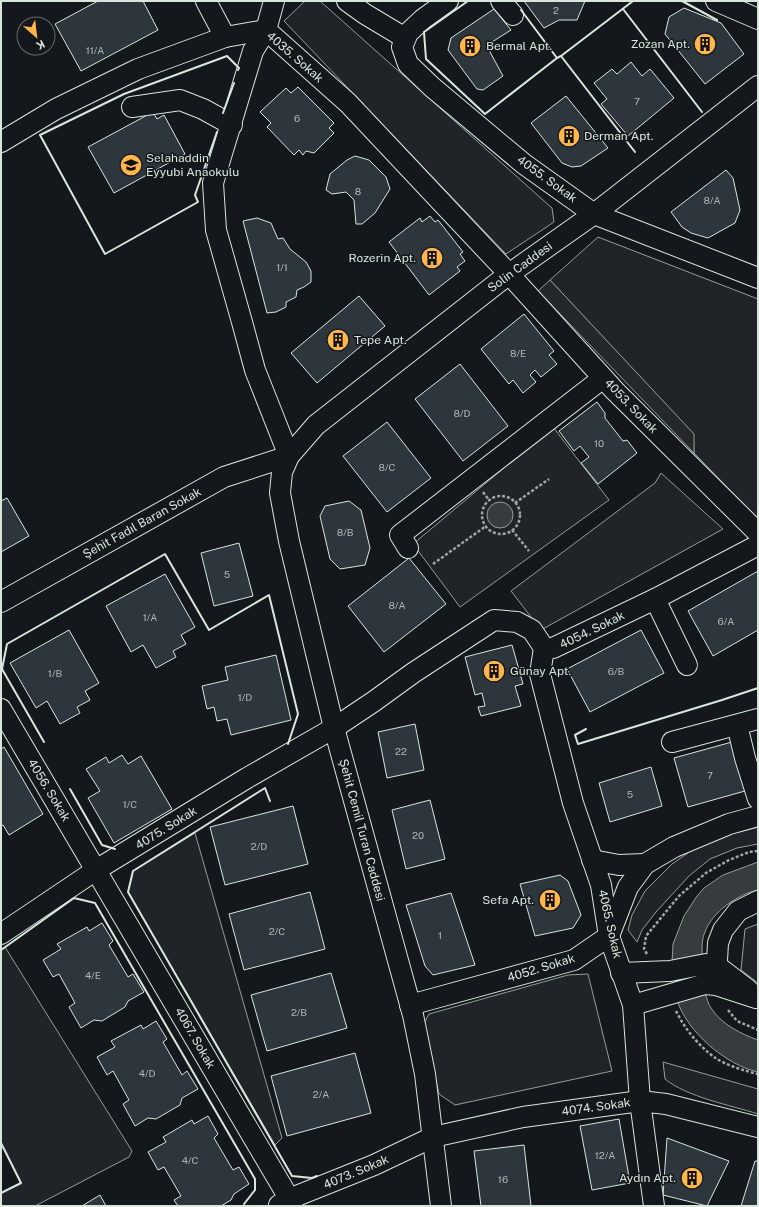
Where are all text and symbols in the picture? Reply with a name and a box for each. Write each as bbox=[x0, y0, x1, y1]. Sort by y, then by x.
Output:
house number: 2 bbox=[553, 4, 559, 16]
north arrow bbox=[16, 16, 56, 56]
street label: 4035. Sokak bbox=[264, 29, 326, 86]
building icon: Zozan Apt. bbox=[692, 31, 718, 57]
building icon: Bermal Apt. bbox=[457, 33, 483, 59]
place label: Zozan Apt. bbox=[631, 37, 690, 51]
text: K bbox=[34, 38, 47, 52]
place label: Bermal Apt. bbox=[486, 39, 552, 53]
house number: 11/A bbox=[86, 44, 104, 56]
house number: 7 bbox=[634, 95, 640, 107]
house number: 6 bbox=[294, 112, 300, 124]
building icon: Derman Apt. bbox=[556, 123, 582, 149]
place label: Derman Apt. bbox=[584, 129, 653, 143]
place label: Selahaddin Eyyubi Anaokulu bbox=[146, 151, 239, 179]
school or university icon: Selahaddin Eyyubi Anaokulu bbox=[118, 152, 144, 178]
street label: 4055. Sokak bbox=[514, 153, 580, 206]
house number: 8 bbox=[355, 185, 361, 197]
house number: 8/A bbox=[703, 194, 721, 206]
street label: Solin Caddesi bbox=[485, 239, 555, 295]
building icon: Rozerin Apt. bbox=[419, 245, 445, 271]
place label: Rozerin Apt. bbox=[349, 251, 416, 265]
house number: 1/1 bbox=[276, 261, 288, 273]
building icon: Tepe Apt. bbox=[325, 327, 351, 353]
place label: Tepe Apt. bbox=[354, 333, 407, 347]
house number: 8/E bbox=[510, 347, 526, 359]
street label: 4053. Sokak bbox=[601, 376, 661, 436]
house number: 8/D bbox=[454, 407, 471, 419]
house number: 10 bbox=[594, 437, 604, 449]
house number: 8/C bbox=[379, 461, 396, 473]
street label: Şehit Fadıl Baran Sokak bbox=[80, 484, 204, 561]
house number: 8/B bbox=[337, 526, 354, 538]
house number: 5 bbox=[224, 568, 230, 580]
house number: 8/A bbox=[388, 599, 406, 611]
street label: 4054. Sokak bbox=[557, 608, 627, 652]
house number: 1/A bbox=[143, 611, 157, 623]
house number: 6/A bbox=[718, 615, 734, 627]
building icon: Günay Apt. bbox=[481, 658, 507, 684]
place label: Günay Apt. bbox=[510, 664, 571, 678]
house number: 6/B bbox=[608, 665, 625, 677]
house number: 1/B bbox=[48, 667, 62, 679]
house number: 1/D bbox=[238, 691, 252, 703]
house number: 22 bbox=[395, 745, 407, 757]
street label: 4056. Sokak bbox=[25, 756, 73, 824]
street label: Şehit Cemil Turan Caddesi bbox=[336, 757, 388, 903]
house number: 7 bbox=[707, 769, 713, 781]
house number: 5 bbox=[627, 788, 633, 800]
house number: 1/C bbox=[123, 798, 137, 810]
street label: 4075. Sokak bbox=[133, 803, 200, 852]
house number: 20 bbox=[412, 829, 424, 841]
house number: 2/D bbox=[251, 840, 267, 852]
building icon: Sefa Apt. bbox=[537, 887, 563, 913]
street label: 4065. Sokak bbox=[595, 888, 625, 960]
place label: Sefa Apt. bbox=[482, 893, 534, 907]
house number: 2/C bbox=[269, 925, 285, 937]
house number: 1 bbox=[438, 929, 442, 941]
street label: 4052. Sokak bbox=[505, 951, 577, 985]
house number: 4/E bbox=[85, 969, 101, 981]
street label: 4067. Sokak bbox=[172, 1005, 218, 1071]
house number: 2/B bbox=[291, 1006, 307, 1018]
house number: 4/D bbox=[139, 1067, 155, 1079]
house number: 2/A bbox=[313, 1088, 329, 1100]
street label: 4074. Sokak bbox=[561, 1095, 632, 1119]
house number: 12/A bbox=[595, 1149, 615, 1161]
street label: 4073. Sokak bbox=[321, 1152, 391, 1192]
house number: 4/C bbox=[182, 1154, 198, 1166]
building icon: Aydın Apt. bbox=[679, 1165, 705, 1191]
place label: Aydın Apt. bbox=[619, 1171, 676, 1185]
house number: 16 bbox=[498, 1173, 508, 1185]

